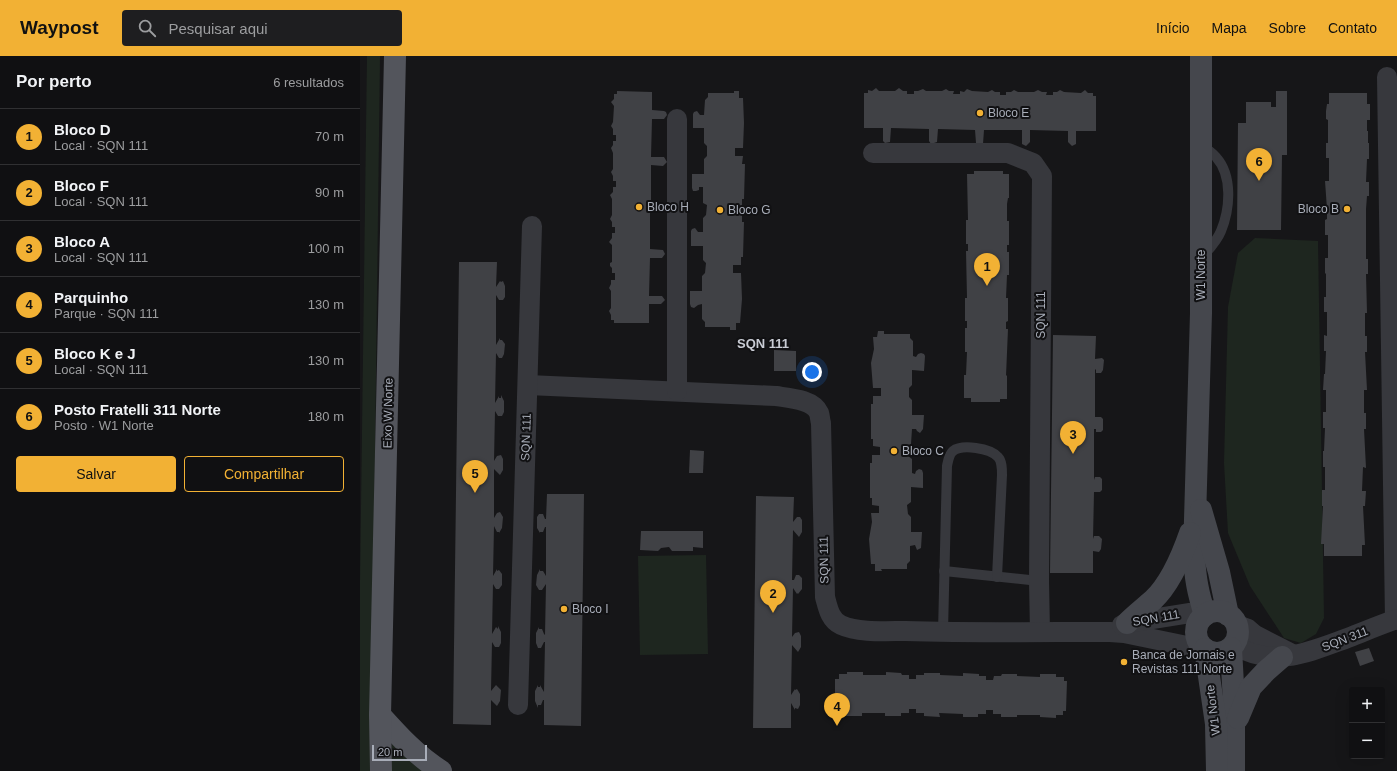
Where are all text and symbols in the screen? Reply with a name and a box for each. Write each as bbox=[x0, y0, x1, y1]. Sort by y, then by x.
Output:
search box bbox=[122, 10, 402, 46]
text: Waypost bbox=[20, 17, 98, 38]
icon: search bbox=[136, 17, 158, 39]
text: Pesquisar aqui bbox=[168, 20, 268, 37]
text: Início bbox=[1156, 20, 1190, 36]
text: Mapa bbox=[1212, 20, 1247, 36]
text: Sobre bbox=[1269, 20, 1306, 36]
text: Contato bbox=[1328, 20, 1377, 36]
text: Por perto bbox=[16, 72, 92, 91]
text: 6 resultados bbox=[273, 75, 344, 90]
place label: Bloco E bbox=[988, 106, 1029, 120]
marker: Bloco E bbox=[975, 108, 985, 118]
text: Bloco D bbox=[54, 121, 111, 138]
text: 1 bbox=[25, 129, 33, 144]
text: 70 m bbox=[315, 129, 344, 144]
text: Local · SQN 111 bbox=[54, 138, 148, 153]
pin: 6 bbox=[1246, 148, 1272, 181]
text: Bloco F bbox=[54, 177, 109, 194]
text: 2 bbox=[25, 185, 33, 200]
text: 90 m bbox=[315, 185, 344, 200]
text: Local · SQN 111 bbox=[54, 194, 148, 209]
place label: Bloco H bbox=[647, 200, 689, 214]
marker: Bloco H bbox=[634, 202, 644, 212]
place label: Bloco B bbox=[1298, 202, 1339, 216]
place label: Bloco G bbox=[728, 203, 771, 217]
marker: Bloco B bbox=[1342, 204, 1352, 214]
marker: Bloco G bbox=[715, 205, 725, 215]
text: Bloco A bbox=[54, 233, 110, 250]
text: 3 bbox=[25, 241, 33, 256]
text: 100 m bbox=[308, 241, 344, 256]
street label: W1 Norte bbox=[1194, 249, 1208, 300]
text: Local · SQN 111 bbox=[54, 250, 148, 265]
pin: 1 bbox=[974, 253, 1000, 286]
text: Parquinho bbox=[54, 289, 128, 306]
street label: SQN 111 bbox=[1034, 291, 1048, 339]
text: 4 bbox=[25, 297, 33, 312]
text: 130 m bbox=[308, 297, 344, 312]
text: Parque · SQN 111 bbox=[54, 306, 159, 321]
district label: SQN 111 bbox=[737, 336, 789, 351]
text: Bloco K e J bbox=[54, 345, 136, 362]
text: 5 bbox=[25, 353, 33, 368]
text: 130 m bbox=[308, 353, 344, 368]
text: Local · SQN 111 bbox=[54, 362, 148, 377]
your location bbox=[802, 362, 822, 382]
street label: Eixo W Norte bbox=[380, 377, 396, 448]
text: Posto Fratelli 311 Norte bbox=[54, 401, 221, 418]
text: 6 bbox=[25, 409, 33, 424]
text: 180 m bbox=[308, 409, 344, 424]
street label: SQN 111 bbox=[518, 413, 534, 461]
text: Posto · W1 Norte bbox=[54, 418, 154, 433]
pin: 3 bbox=[1060, 421, 1086, 454]
place label: Bloco C bbox=[902, 444, 944, 458]
marker: Bloco C bbox=[889, 446, 899, 456]
button: Salvar bbox=[16, 456, 176, 492]
button: Compartilhar bbox=[184, 456, 344, 492]
pin: 5 bbox=[462, 460, 488, 493]
street label: SQN 111 bbox=[817, 536, 831, 584]
pin: 2 bbox=[760, 580, 786, 613]
place label: Bloco I bbox=[572, 602, 609, 616]
marker: Bloco I bbox=[559, 604, 569, 614]
street label: SQN 111 bbox=[1131, 607, 1181, 629]
street label: SQN 311 bbox=[1320, 624, 1370, 654]
place label: Banca de Jornais e Revistas 111 Norte bbox=[1132, 648, 1235, 676]
marker: Banca de Jornais e Revistas 111 Norte bbox=[1119, 657, 1129, 667]
street label: W1 Norte bbox=[1203, 684, 1223, 736]
map controls bbox=[1349, 687, 1385, 759]
button: + bbox=[1349, 687, 1385, 723]
pin: 4 bbox=[824, 693, 850, 726]
button: − bbox=[1349, 723, 1385, 759]
scale bar bbox=[372, 743, 427, 762]
text: 20 m bbox=[378, 746, 402, 758]

